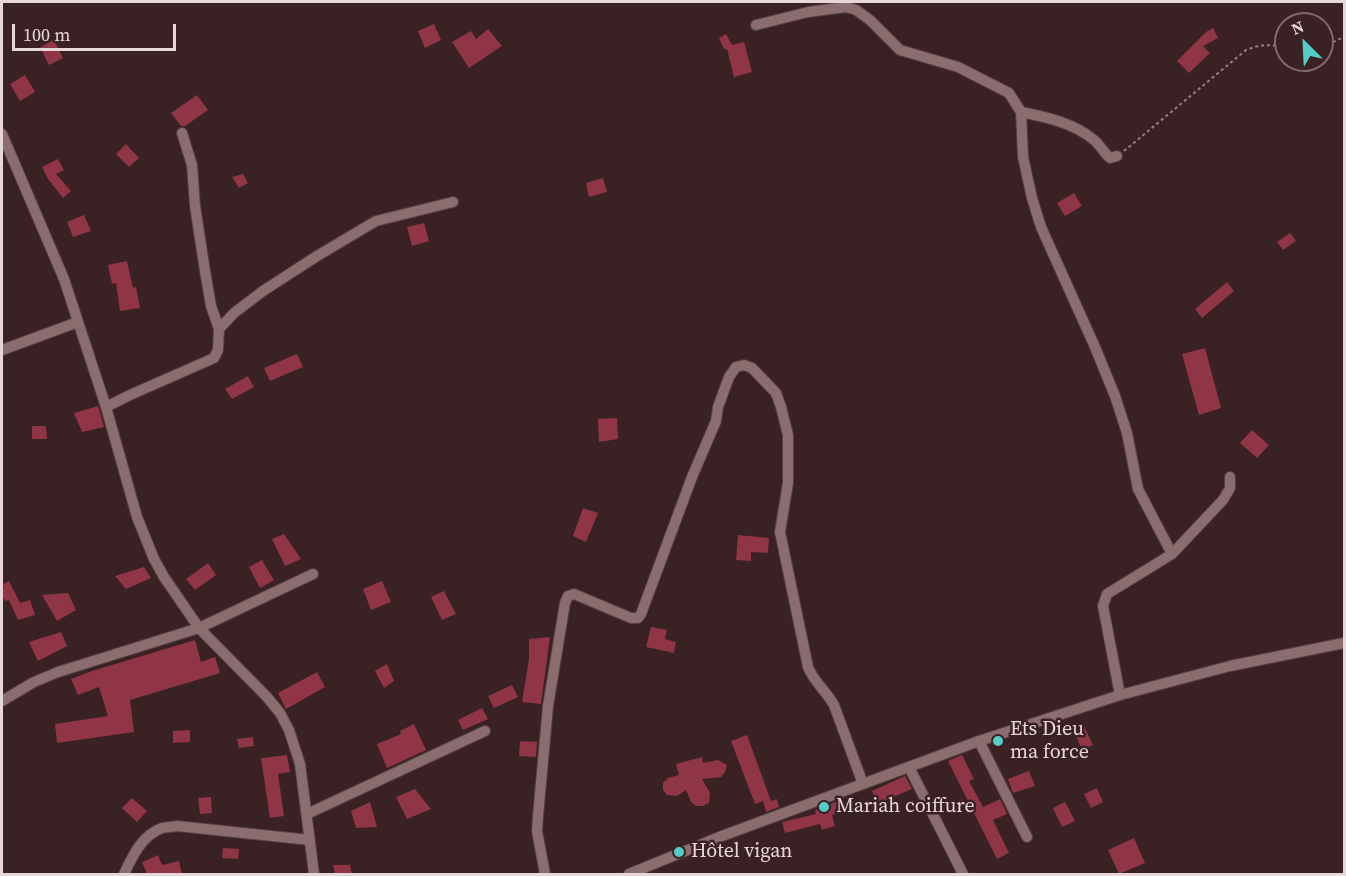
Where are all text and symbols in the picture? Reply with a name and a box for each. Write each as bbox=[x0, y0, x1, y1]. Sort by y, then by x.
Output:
scale bar bbox=[15, 12, 178, 50]
north arrow bbox=[1274, 12, 1334, 72]
text: N bbox=[1288, 15, 1307, 40]
text: 100 m bbox=[23, 22, 70, 47]
place label: Ets Dieu ma force bbox=[1010, 718, 1089, 765]
marker: Ets Dieu ma force bbox=[991, 734, 1005, 748]
place label: Mariah coiffure bbox=[836, 795, 975, 819]
marker: Mariah coiffure bbox=[817, 800, 831, 814]
place label: Hôtel vigan bbox=[691, 840, 792, 864]
marker: Hôtel vigan bbox=[672, 845, 686, 859]

